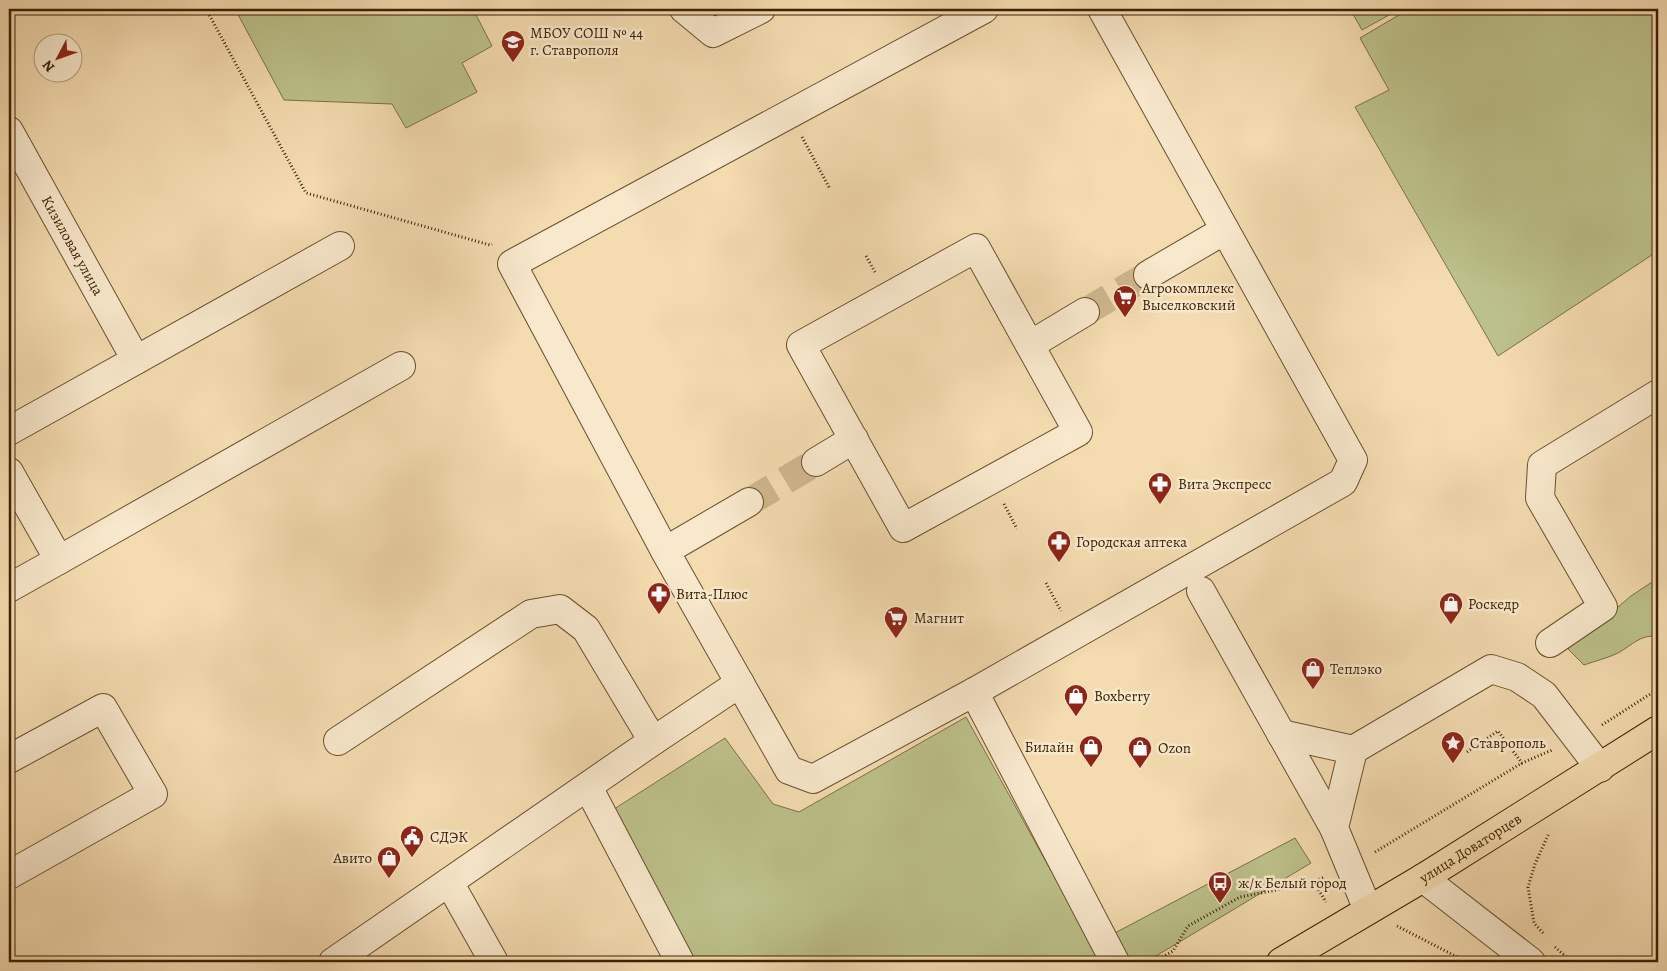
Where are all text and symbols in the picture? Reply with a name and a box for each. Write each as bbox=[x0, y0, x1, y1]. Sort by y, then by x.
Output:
place label: МБОУ СОШ № 44 г. Ставрополя bbox=[530, 23, 643, 60]
school or university icon: МБОУ СОШ № 44 г. Ставрополя bbox=[500, 29, 526, 63]
north arrow bbox=[32, 32, 82, 82]
text: N bbox=[38, 56, 59, 76]
street label: Кизиловая улица bbox=[37, 192, 108, 299]
place label: Агрокомплекс Выселковский bbox=[1141, 278, 1236, 315]
supermarket icon: Агрокомплекс Выселковский bbox=[1112, 284, 1138, 318]
pharmacy icon: Вита Экспресс bbox=[1147, 471, 1173, 505]
place label: Вита Экспресс bbox=[1178, 474, 1271, 494]
pharmacy icon: Городская аптека bbox=[1046, 529, 1072, 563]
place label: Городская аптека bbox=[1076, 532, 1187, 552]
pharmacy icon: Вита-Плюс bbox=[646, 581, 672, 615]
place label: Вита-Плюс bbox=[676, 584, 748, 604]
shop icon: Роскедр bbox=[1438, 591, 1464, 625]
place label: Роскедр bbox=[1468, 594, 1519, 614]
supermarket icon: Магнит bbox=[883, 605, 909, 639]
place label: Магнит bbox=[914, 608, 964, 628]
shop icon: Теплэко bbox=[1300, 656, 1326, 690]
place label: Теплэко bbox=[1330, 659, 1382, 679]
shop icon: Boxberry bbox=[1063, 683, 1089, 717]
place label: Boxberry bbox=[1094, 686, 1150, 706]
place icon: Ставрополь bbox=[1440, 730, 1466, 764]
place label: Ставрополь bbox=[1470, 733, 1546, 753]
shop icon: Билайн bbox=[1078, 734, 1104, 768]
shop icon: Ozon bbox=[1127, 735, 1153, 769]
place label: Билайн bbox=[1024, 737, 1074, 757]
place label: Ozon bbox=[1158, 738, 1191, 758]
street label: улица Доваторцев bbox=[1415, 808, 1525, 888]
public building icon: СДЭК bbox=[399, 824, 425, 858]
place label: СДЭК bbox=[430, 827, 468, 847]
shop icon: Авито bbox=[376, 845, 402, 879]
place label: Авито bbox=[332, 848, 372, 868]
bus stop icon: ж/к Белый город bbox=[1207, 870, 1233, 904]
place label: ж/к Белый город bbox=[1238, 873, 1347, 893]

